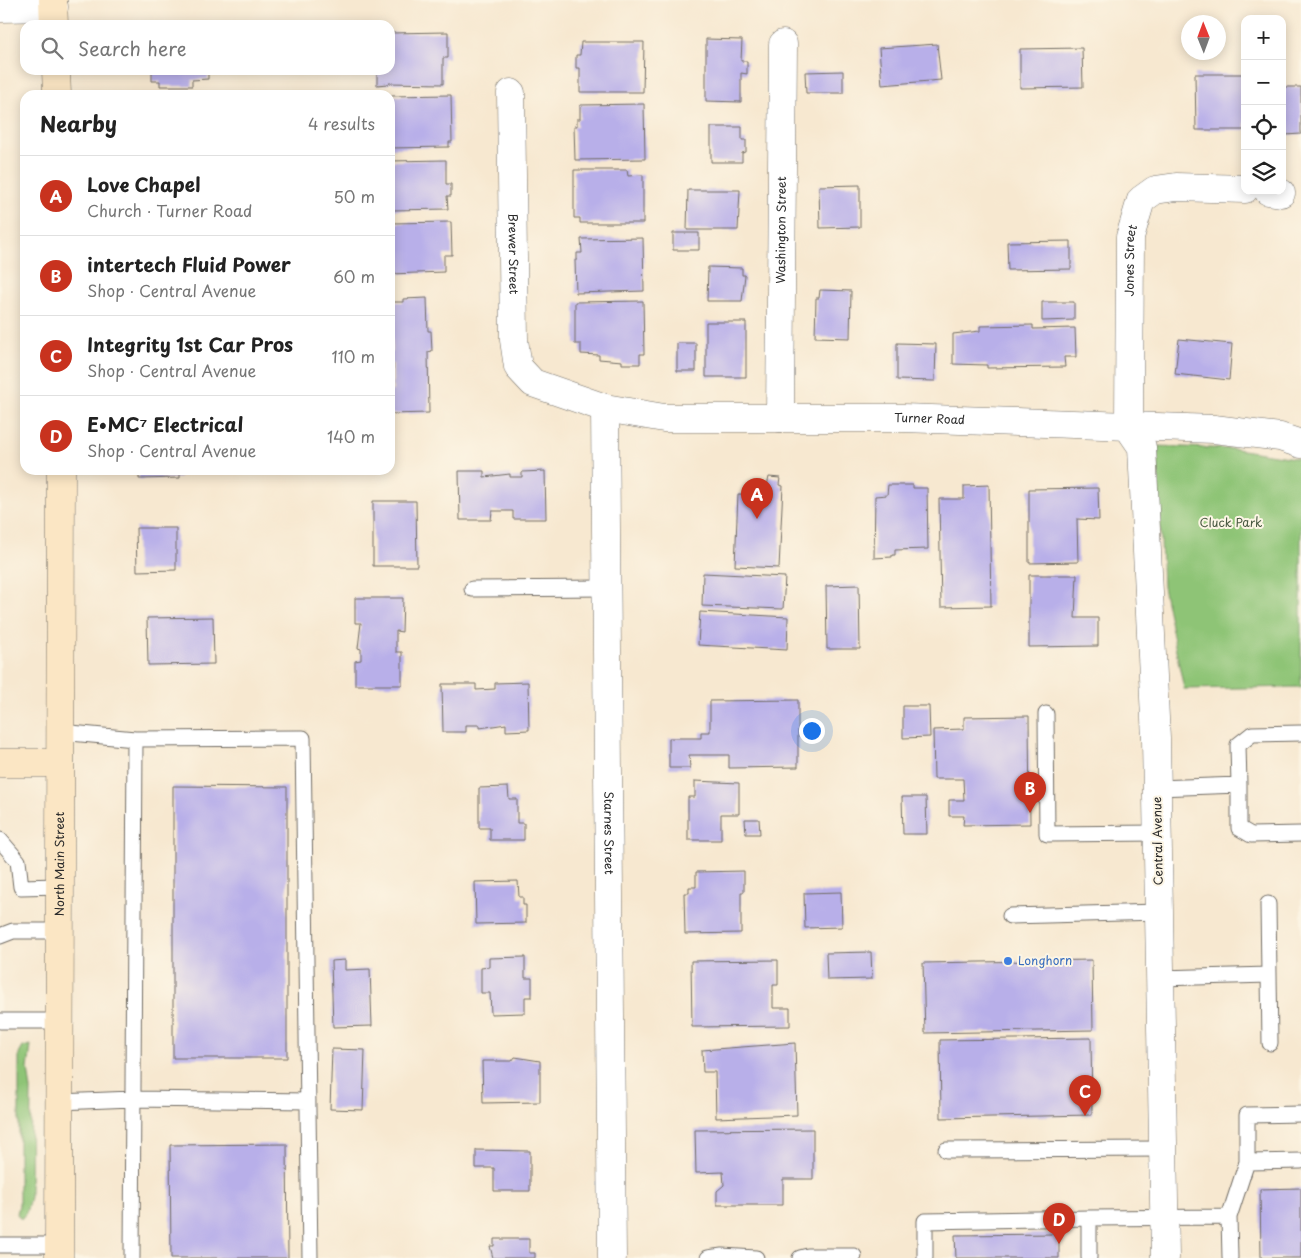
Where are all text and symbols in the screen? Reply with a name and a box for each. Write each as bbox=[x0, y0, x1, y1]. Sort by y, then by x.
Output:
north arrow bbox=[1181, 15, 1226, 60]
map controls bbox=[1241, 15, 1286, 195]
button: + bbox=[1241, 15, 1286, 60]
search box bbox=[20, 20, 395, 75]
icon: search bbox=[38, 34, 66, 62]
text: Search here bbox=[78, 34, 187, 62]
button: − bbox=[1241, 60, 1286, 105]
button: locate bbox=[1241, 105, 1286, 150]
text: Nearby bbox=[40, 107, 117, 139]
text: 4 results bbox=[308, 111, 375, 135]
button: layers bbox=[1241, 150, 1286, 195]
text: Love Chapel bbox=[87, 170, 200, 198]
street label: Washington Street bbox=[771, 176, 790, 284]
text: A bbox=[50, 184, 62, 208]
text: 50 m bbox=[334, 184, 375, 208]
text: Church · Turner Road bbox=[87, 198, 252, 222]
street label: Brewer Street bbox=[504, 213, 523, 295]
street label: Jones Street bbox=[1120, 222, 1141, 297]
text: intertech Fluid Power bbox=[87, 250, 291, 278]
text: B bbox=[51, 264, 61, 288]
text: 60 m bbox=[333, 264, 375, 288]
text: Shop · Central Avenue bbox=[87, 278, 256, 302]
text: Integrity 1st Car Pros bbox=[87, 330, 293, 358]
text: C bbox=[50, 344, 62, 368]
text: 110 m bbox=[332, 344, 375, 368]
text: Shop · Central Avenue bbox=[87, 358, 256, 382]
street label: Turner Road bbox=[894, 408, 965, 428]
text: E•MC⁷ Electrical bbox=[87, 410, 243, 438]
text: D bbox=[50, 424, 62, 448]
text: 140 m bbox=[327, 424, 375, 448]
text: Shop · Central Avenue bbox=[87, 438, 256, 462]
pin: A bbox=[741, 478, 773, 519]
park label: Cluck Park bbox=[1200, 513, 1262, 531]
your location bbox=[799, 718, 825, 744]
pin: B bbox=[1014, 772, 1046, 813]
street label: Starnes Street bbox=[600, 791, 619, 875]
street label: Central Avenue bbox=[1147, 796, 1167, 886]
street label: North Main Street bbox=[50, 812, 68, 916]
place label: Longhorn bbox=[1018, 951, 1072, 969]
marker: Longhorn bbox=[1002, 955, 1014, 967]
pin: C bbox=[1069, 1075, 1101, 1116]
pin: D bbox=[1043, 1203, 1075, 1244]

